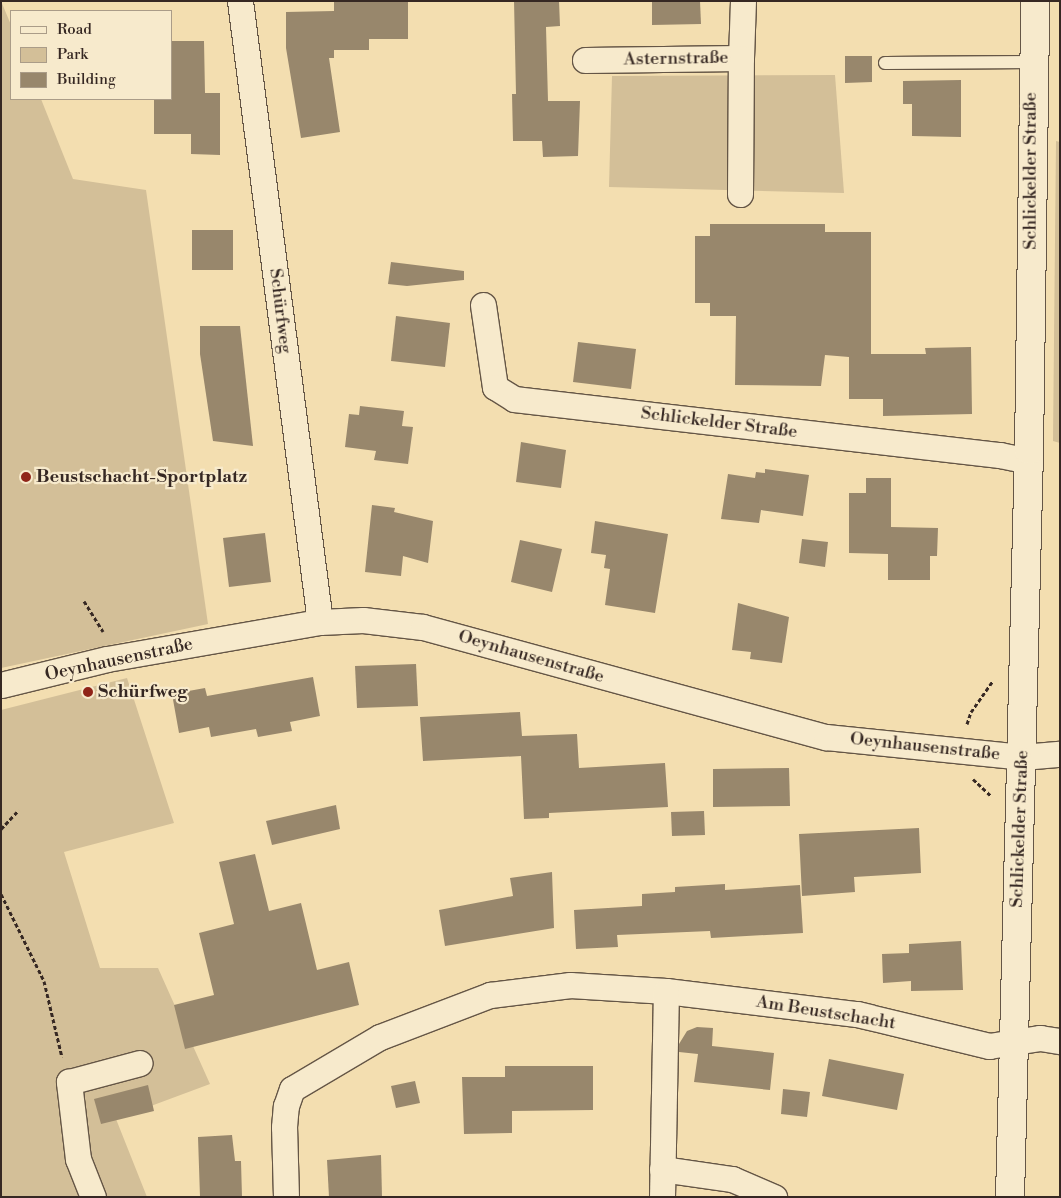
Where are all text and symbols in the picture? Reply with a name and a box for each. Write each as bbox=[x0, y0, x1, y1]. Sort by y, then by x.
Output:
legend bbox=[10, 10, 172, 100]
text: Road bbox=[57, 20, 92, 39]
text: Park bbox=[57, 45, 88, 64]
street label: Asternstraße bbox=[623, 47, 729, 71]
text: Building bbox=[57, 70, 116, 89]
street label: Schlickelder Straße bbox=[1020, 92, 1042, 250]
street label: Schürfweg bbox=[264, 267, 296, 355]
street label: Schlickelder Straße bbox=[640, 403, 798, 443]
place label: Beustschacht-Sportplatz bbox=[36, 466, 247, 488]
marker: Beustschacht-Sportplatz bbox=[20, 471, 32, 483]
street label: Oeynhausenstraße bbox=[456, 626, 606, 688]
street label: Oeynhausenstraße bbox=[43, 634, 195, 686]
place label: Schürfweg bbox=[98, 681, 187, 703]
marker: Schürfweg bbox=[82, 686, 94, 698]
street label: Oeynhausenstraße bbox=[849, 728, 1001, 766]
street label: Schlickelder Straße bbox=[1006, 750, 1034, 908]
street label: Am Beustschacht bbox=[755, 991, 897, 1035]

